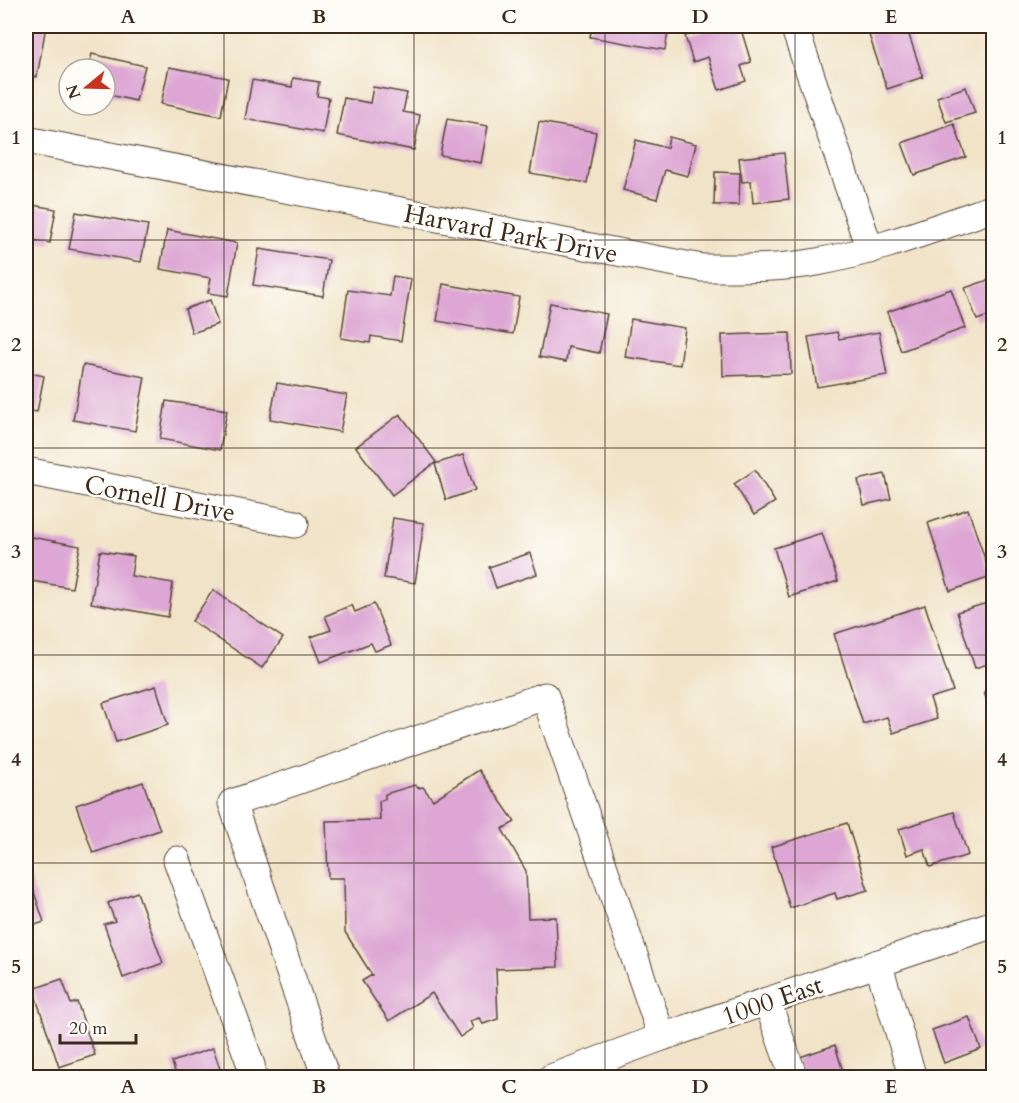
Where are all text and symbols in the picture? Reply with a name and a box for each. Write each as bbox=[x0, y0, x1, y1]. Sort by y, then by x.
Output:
text: A bbox=[120, 3, 136, 30]
text: B bbox=[312, 3, 326, 30]
text: C bbox=[501, 3, 517, 30]
text: D bbox=[691, 3, 709, 30]
text: E bbox=[885, 3, 897, 30]
north arrow bbox=[57, 57, 117, 117]
text: N bbox=[61, 81, 86, 102]
text: 1 bbox=[11, 124, 21, 151]
text: 1 bbox=[997, 124, 1007, 151]
street label: Harvard Park Drive bbox=[401, 196, 621, 271]
text: 2 bbox=[11, 331, 21, 358]
text: 2 bbox=[997, 331, 1007, 358]
street label: Cornell Drive bbox=[81, 467, 238, 530]
text: 3 bbox=[11, 538, 21, 565]
text: 3 bbox=[997, 538, 1007, 565]
text: 4 bbox=[11, 746, 21, 773]
text: 4 bbox=[997, 746, 1007, 773]
text: 5 bbox=[11, 953, 21, 980]
text: 5 bbox=[997, 953, 1007, 980]
street label: 1000 East bbox=[717, 967, 827, 1034]
scale bar bbox=[60, 1007, 136, 1045]
text: 20 m bbox=[69, 1016, 108, 1041]
text: A bbox=[120, 1073, 136, 1100]
text: B bbox=[312, 1073, 326, 1100]
text: C bbox=[501, 1073, 517, 1100]
text: D bbox=[691, 1073, 709, 1100]
text: E bbox=[885, 1073, 897, 1100]

